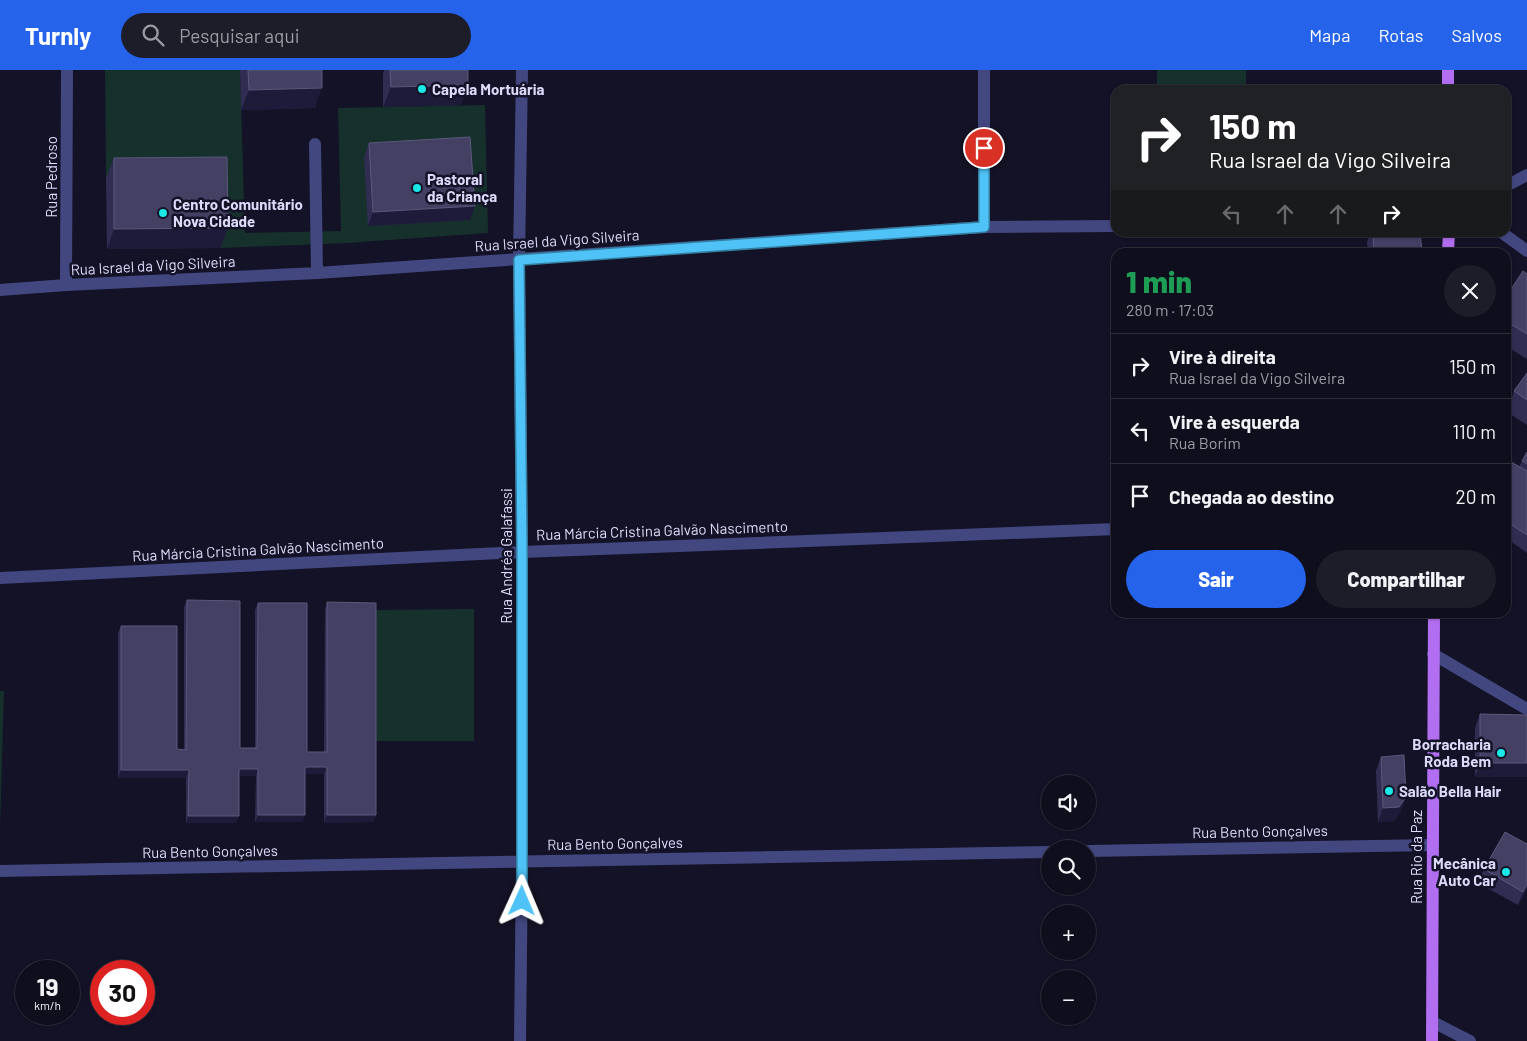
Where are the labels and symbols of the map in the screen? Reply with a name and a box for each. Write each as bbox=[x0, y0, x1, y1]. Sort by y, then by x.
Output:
place label: Capela Mortuária bbox=[432, 80, 545, 98]
marker: Capela Mortuária bbox=[416, 83, 428, 95]
pin bbox=[963, 127, 1005, 169]
street label: Rua Pedroso bbox=[42, 136, 60, 218]
place label: Pastoral da Criança bbox=[427, 170, 497, 205]
marker: Pastoral da Criança bbox=[411, 182, 423, 194]
place label: Centro Comunitário Nova Cidade bbox=[173, 195, 303, 230]
marker: Centro Comunitário Nova Cidade bbox=[157, 207, 169, 219]
street label: Rua Israel da Vigo Silveira bbox=[474, 225, 640, 255]
street label: Rua Israel da Vigo Silveira bbox=[70, 252, 236, 278]
street label: Rua Andréa Galafassi bbox=[497, 488, 515, 624]
street label: Rua Márcia Cristina Galvão Nascimento bbox=[536, 517, 788, 543]
street label: Rua Márcia Cristina Galvão Nascimento bbox=[132, 533, 384, 565]
place label: Borracharia Roda Bem bbox=[1412, 735, 1491, 770]
marker: Borracharia Roda Bem bbox=[1495, 747, 1507, 759]
place label: Salão Bella Hair bbox=[1399, 782, 1502, 800]
marker: Salão Bella Hair bbox=[1383, 785, 1395, 797]
street label: Rua Rio da Paz bbox=[1407, 810, 1425, 904]
street label: Rua Bento Gonçalves bbox=[1192, 821, 1328, 841]
street label: Rua Bento Gonçalves bbox=[547, 833, 683, 853]
street label: Rua Bento Gonçalves bbox=[142, 841, 278, 861]
place label: Mecânica Auto Car bbox=[1433, 854, 1496, 889]
marker: Mecânica Auto Car bbox=[1500, 866, 1512, 878]
position arrow bbox=[495, 874, 547, 926]
speed limit sign: 30 bbox=[90, 960, 155, 1025]

